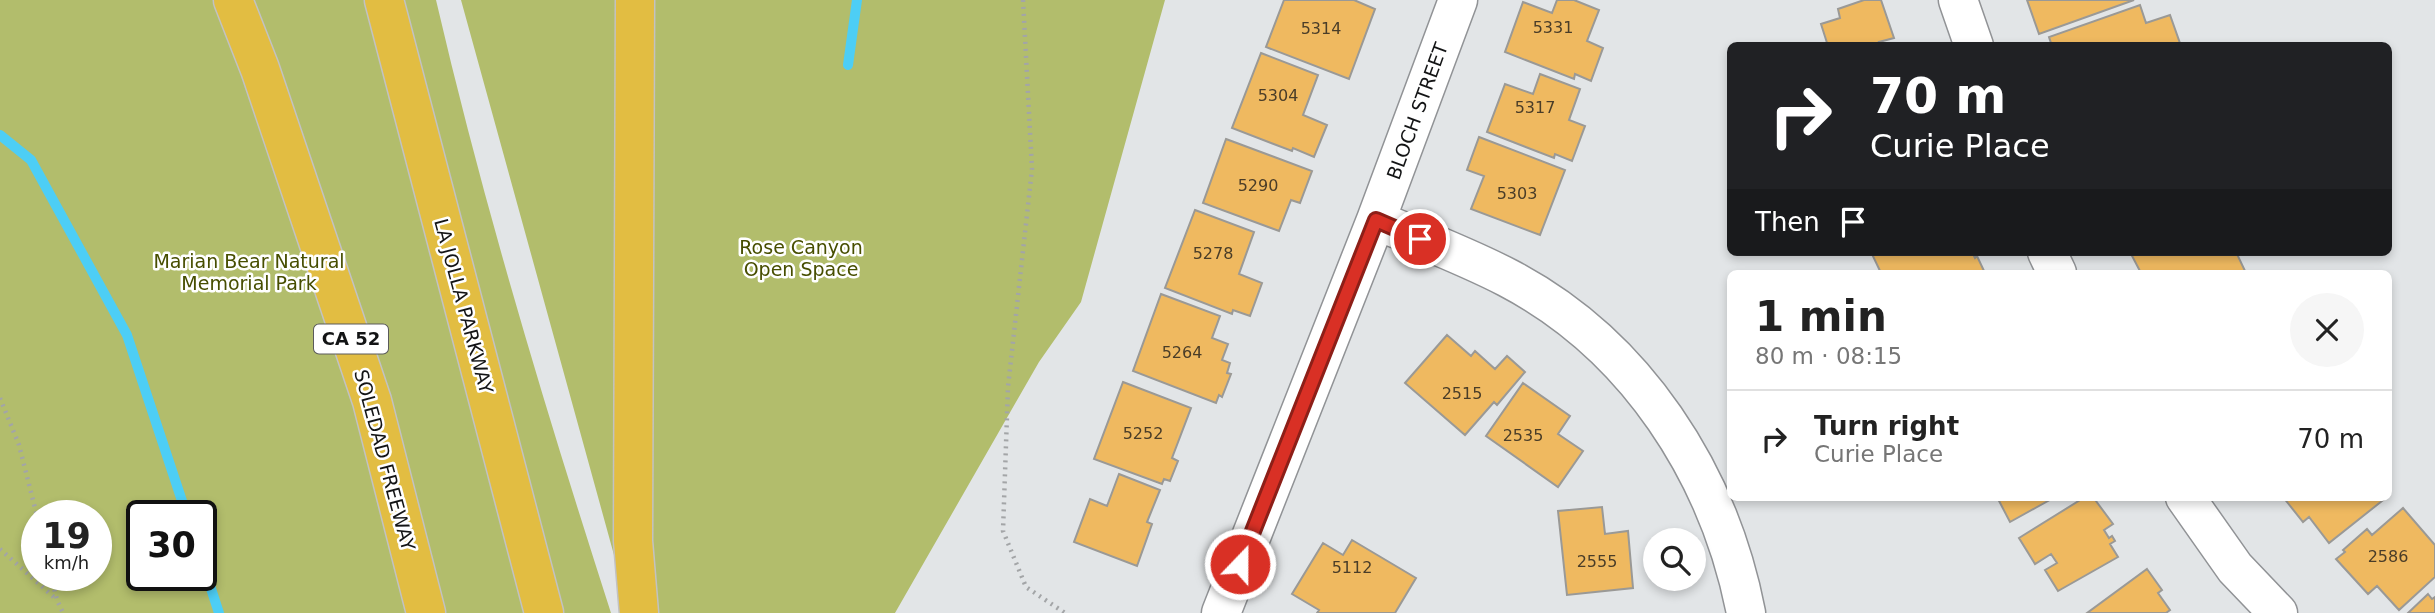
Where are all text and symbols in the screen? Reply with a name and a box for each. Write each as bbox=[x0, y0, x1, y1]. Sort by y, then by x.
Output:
house number: 5331 bbox=[1533, 18, 1573, 37]
house number: 5314 bbox=[1301, 19, 1341, 38]
street label: BLOCH STREET bbox=[1382, 39, 1452, 182]
text: 70 m bbox=[1870, 68, 2006, 125]
icon: right bbox=[1755, 70, 1846, 161]
house number: 5304 bbox=[1258, 86, 1298, 105]
house number: 5317 bbox=[1515, 98, 1555, 117]
text: Curie Place bbox=[1870, 127, 2050, 165]
house number: 5290 bbox=[1238, 176, 1278, 195]
house number: 5303 bbox=[1497, 184, 1537, 203]
icon: arrive bbox=[1834, 203, 1872, 241]
text: Then bbox=[1755, 207, 1820, 237]
pin bbox=[1390, 209, 1450, 269]
street label: LA JOLLA PARKWAY bbox=[430, 216, 498, 396]
icon: arrive bbox=[1401, 220, 1439, 258]
park label: Rose Canyon Open Space bbox=[739, 236, 863, 280]
house number: 5278 bbox=[1193, 244, 1233, 263]
park label: Marian Bear Natural Memorial Park bbox=[153, 250, 345, 294]
text: 1 min bbox=[1755, 292, 1887, 341]
button: close bbox=[2290, 293, 2364, 367]
road number: CA 52 bbox=[314, 324, 388, 354]
house number: 5264 bbox=[1162, 343, 1202, 362]
text: 80 m · 08:15 bbox=[1755, 343, 1902, 369]
street label: SOLEDAD FREEWAY bbox=[350, 367, 420, 553]
house number: 2515 bbox=[1442, 384, 1482, 403]
text: Turn right bbox=[1814, 411, 1959, 441]
icon: right bbox=[1755, 420, 1793, 458]
house number: 5252 bbox=[1123, 424, 1163, 443]
text: 70 m bbox=[2297, 424, 2364, 454]
house number: 2535 bbox=[1503, 426, 1543, 445]
text: Curie Place bbox=[1814, 441, 1943, 467]
speed limit sign: 30 bbox=[126, 500, 217, 591]
text: 19 bbox=[42, 516, 91, 556]
position arrow bbox=[1203, 527, 1277, 601]
map controls bbox=[1643, 528, 1706, 591]
button: search bbox=[1643, 528, 1706, 591]
house number: 2586 bbox=[2368, 547, 2408, 566]
text: km/h bbox=[44, 552, 89, 573]
house number: 2555 bbox=[1577, 552, 1617, 571]
house number: 5112 bbox=[1332, 558, 1372, 577]

